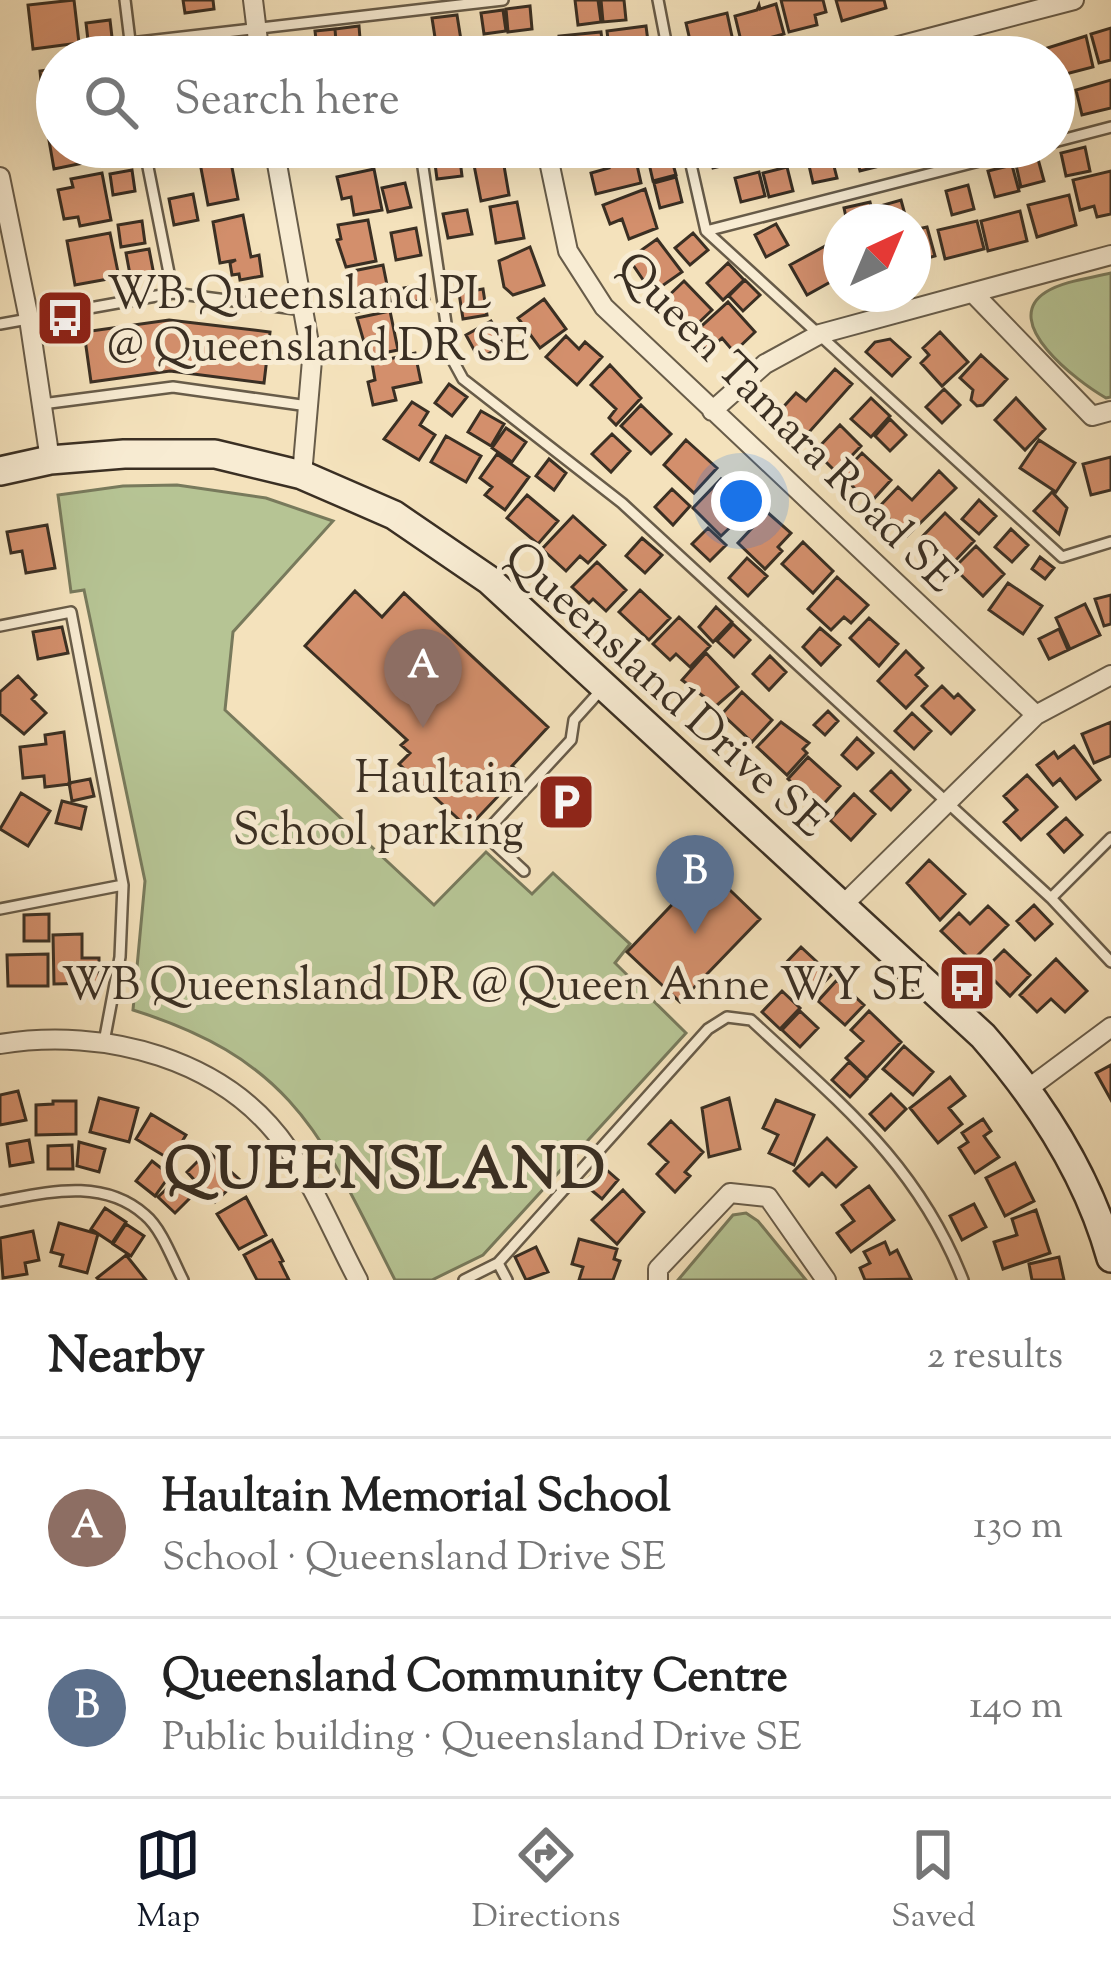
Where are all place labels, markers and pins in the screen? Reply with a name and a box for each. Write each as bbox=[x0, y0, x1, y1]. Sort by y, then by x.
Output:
place label: WB Queensland PL @ Queensland DR SE bbox=[107, 265, 529, 382]
bus stop icon: WB Queensland PL @ Queensland DR SE bbox=[34, 287, 96, 349]
pin: A bbox=[384, 629, 462, 728]
place label: Haultain School parking bbox=[233, 749, 524, 866]
parking icon: Haultain School parking bbox=[535, 771, 597, 833]
pin: B bbox=[656, 835, 734, 934]
bus stop icon: WB Queensland DR @ Queen Anne WY SE bbox=[936, 952, 998, 1014]
place label: WB Queensland DR @ Queen Anne WY SE bbox=[61, 956, 925, 1021]

